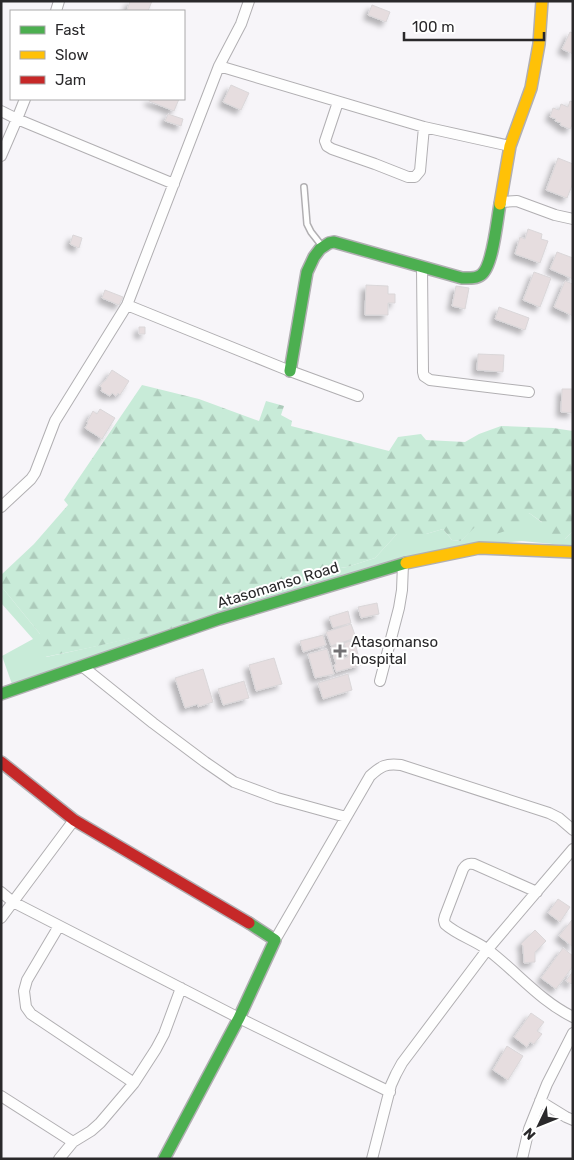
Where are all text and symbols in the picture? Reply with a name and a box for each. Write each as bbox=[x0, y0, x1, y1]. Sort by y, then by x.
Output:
legend bbox=[10, 10, 185, 100]
scale bar bbox=[404, 10, 544, 42]
text: 100 m bbox=[412, 18, 454, 36]
text: Fast bbox=[55, 21, 85, 39]
text: Slow bbox=[55, 46, 88, 64]
text: Jam bbox=[55, 71, 86, 89]
street label: Atasomanso Road bbox=[215, 558, 341, 612]
place label: Atasomanso hospital bbox=[351, 633, 438, 668]
marker: Atasomanso hospital bbox=[333, 644, 347, 658]
north arrow bbox=[514, 1100, 564, 1150]
text: N bbox=[520, 1124, 540, 1143]

